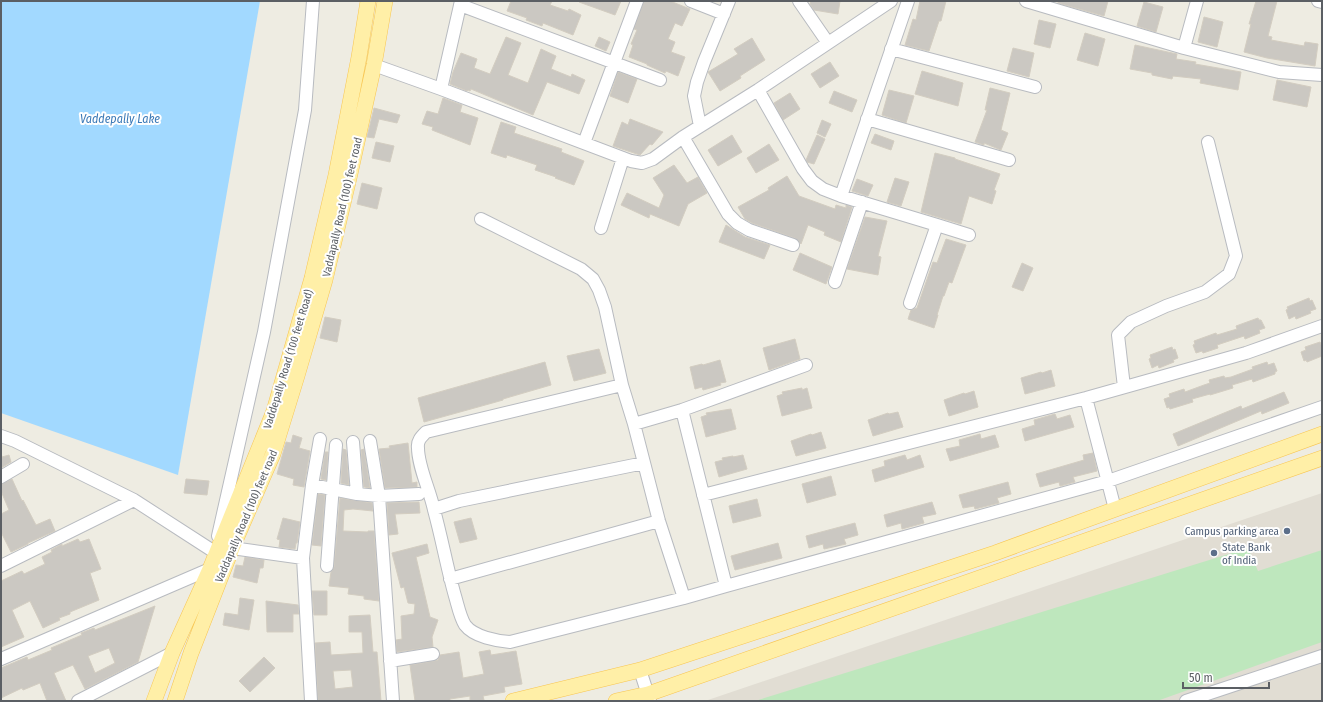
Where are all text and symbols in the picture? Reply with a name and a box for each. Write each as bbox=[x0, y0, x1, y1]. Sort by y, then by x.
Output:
water label: Vaddepally Lake bbox=[80, 112, 160, 126]
street label: Vaddapally Road (100) feet road bbox=[320, 136, 365, 278]
street label: Vaddepally Road (100 feet Road) bbox=[261, 288, 316, 430]
street label: Vaddapally Road (100) feet road bbox=[213, 448, 280, 584]
place label: Campus parking area bbox=[1185, 525, 1279, 538]
marker: Campus parking area bbox=[1282, 526, 1292, 536]
place label: State Bank of India bbox=[1222, 541, 1271, 567]
marker: State Bank of India bbox=[1209, 548, 1219, 558]
scale bar bbox=[1183, 664, 1269, 690]
text: 50 m bbox=[1189, 671, 1213, 685]

